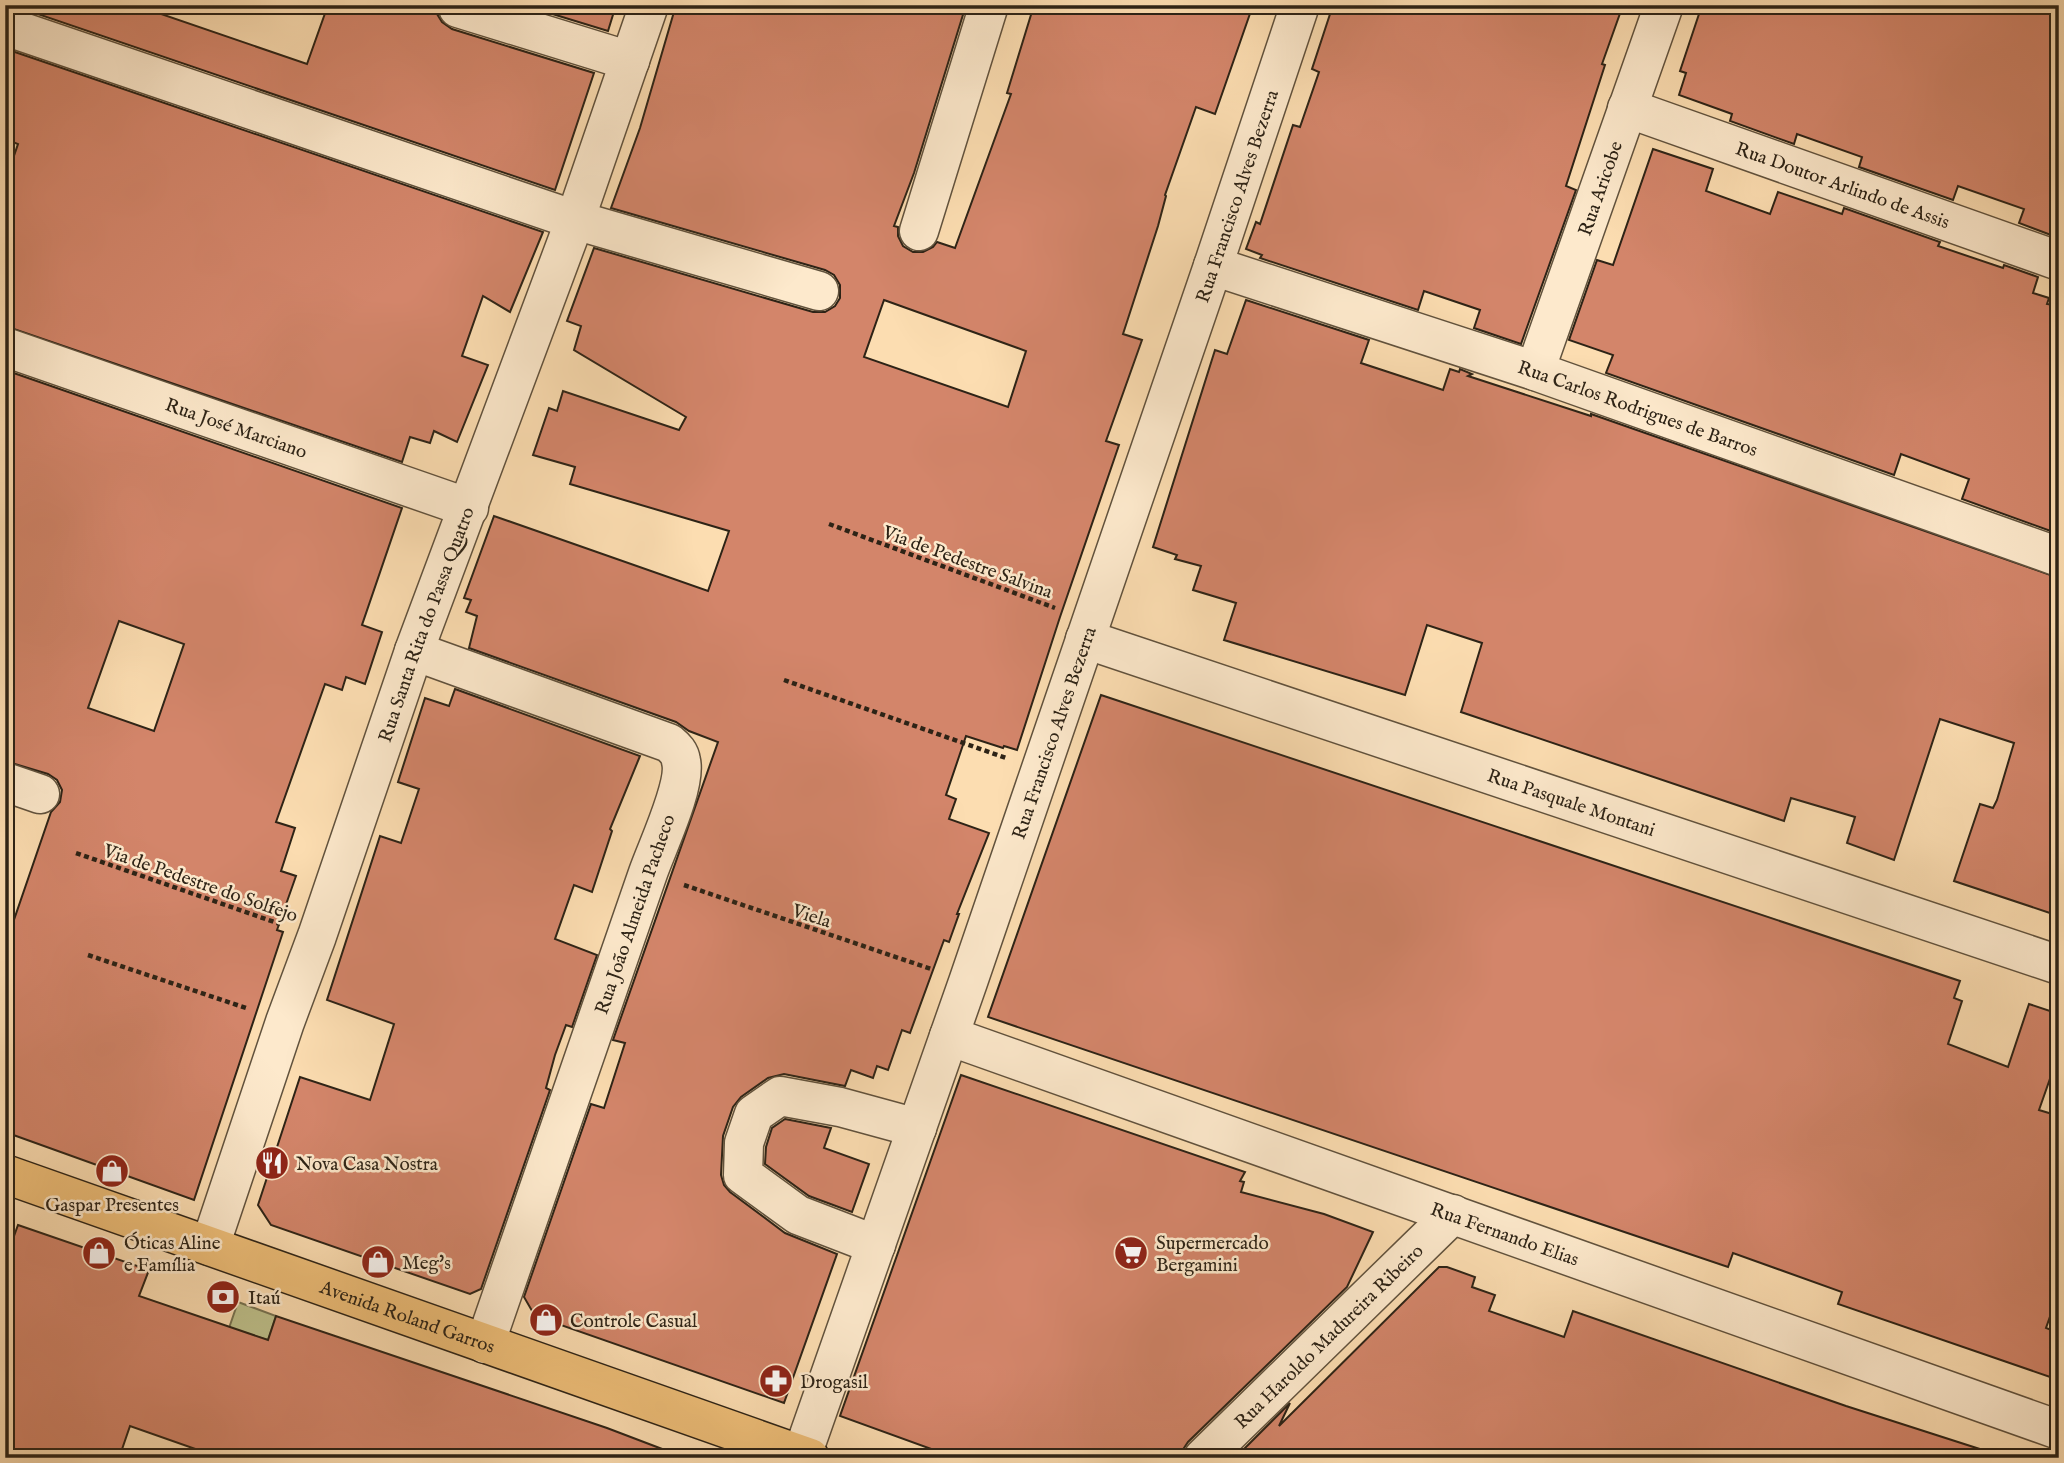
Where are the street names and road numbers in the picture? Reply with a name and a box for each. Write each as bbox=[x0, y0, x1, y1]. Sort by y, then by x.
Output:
street label: Rua Francisco Alves Bezerra bbox=[1191, 86, 1285, 306]
street label: Rua Doutor Arlindo de Assis bbox=[1732, 137, 1953, 235]
street label: Rua Aricobe bbox=[1574, 138, 1629, 239]
street label: Rua Carlos Rodrigues de Barros bbox=[1514, 356, 1761, 463]
street label: Rua José Marciano bbox=[162, 394, 310, 465]
street label: Rua Santa Rita do Passa Quatro bbox=[374, 504, 481, 746]
street label: Via de Pedestre Salvina bbox=[878, 521, 1056, 605]
street label: Rua Francisco Alves Bezerra bbox=[1008, 623, 1103, 843]
street label: Rua Pasquale Montani bbox=[1484, 764, 1658, 843]
street label: Rua João Almeida Pacheco bbox=[590, 811, 681, 1018]
street label: Via de Pedestre do Solfejo bbox=[99, 839, 301, 928]
street label: Viela bbox=[788, 899, 835, 935]
street label: Rua Fernando Elias bbox=[1427, 1198, 1582, 1273]
street label: Rua Haroldo Madureira Ribeiro bbox=[1230, 1240, 1429, 1435]
street label: Avenida Roland Garros bbox=[315, 1276, 498, 1360]

